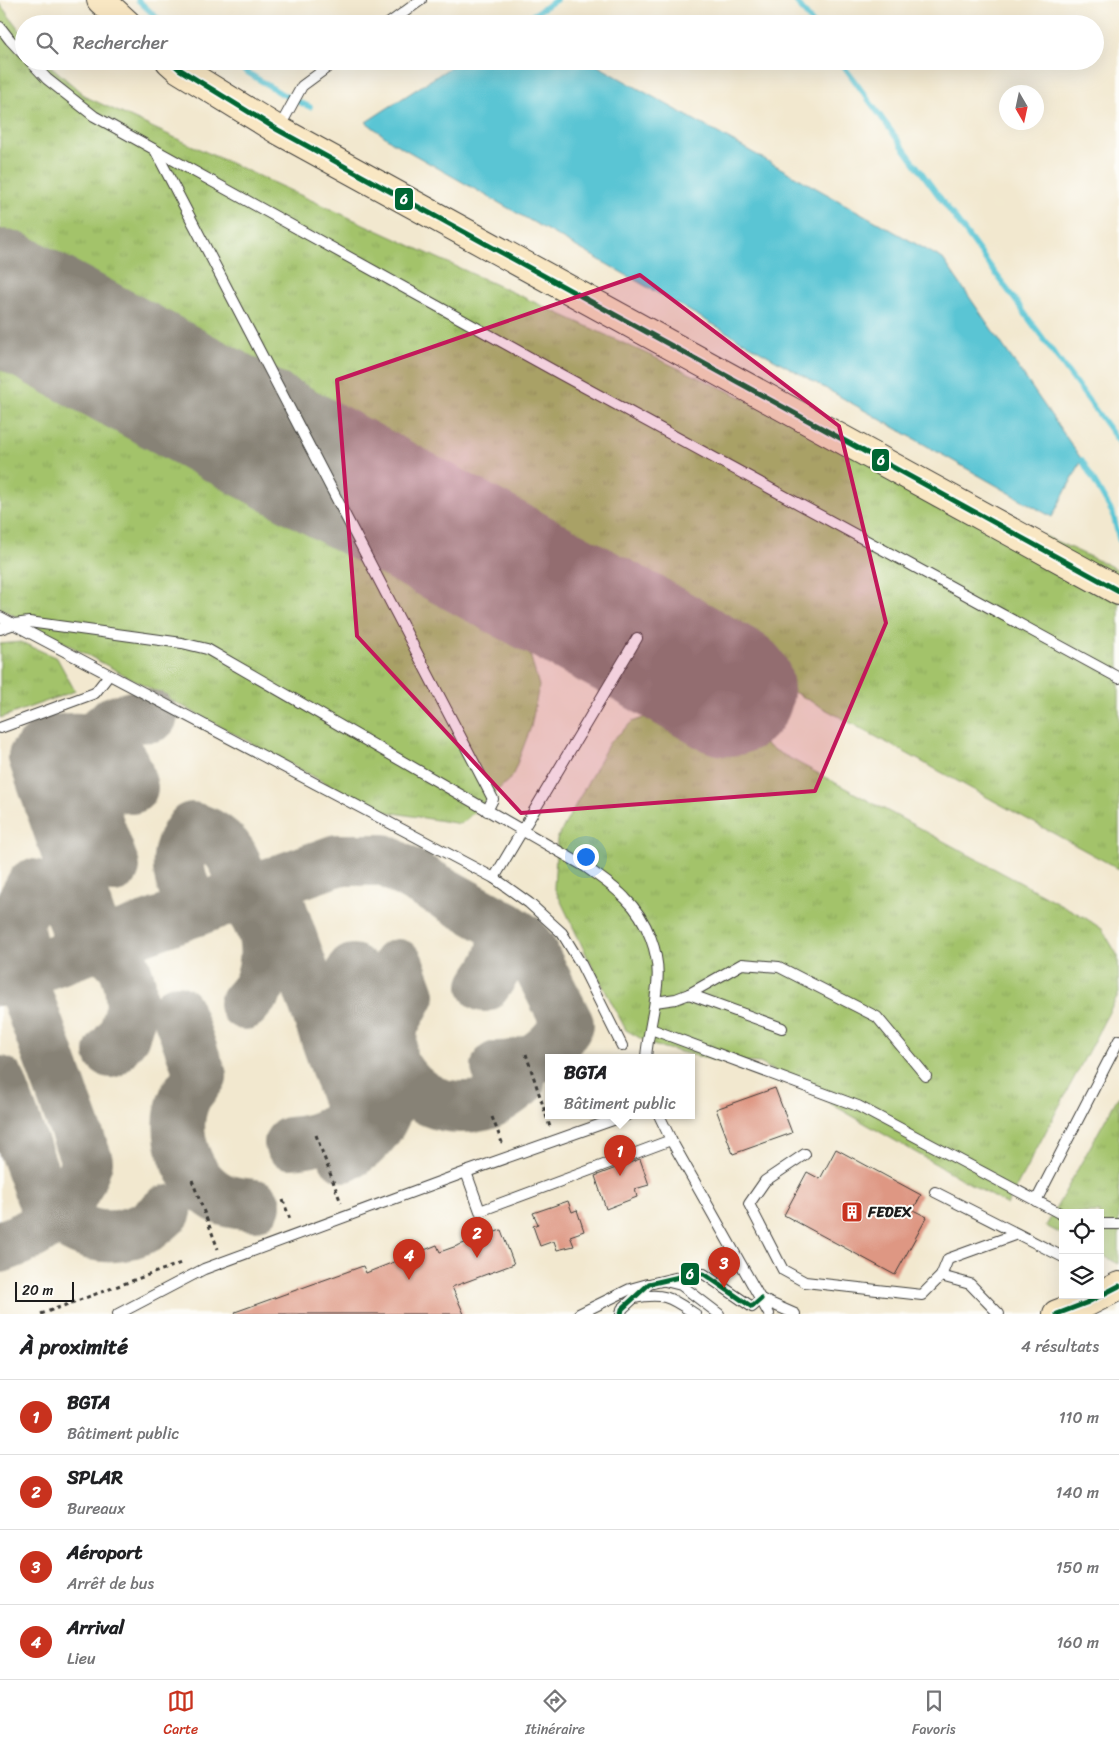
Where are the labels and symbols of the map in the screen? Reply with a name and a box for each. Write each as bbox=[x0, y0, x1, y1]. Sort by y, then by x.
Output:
north arrow bbox=[999, 85, 1044, 130]
line badge: 6 bbox=[394, 187, 414, 211]
text: 6 bbox=[399, 187, 408, 212]
line badge: 6 bbox=[871, 448, 890, 472]
text: 6 bbox=[876, 448, 885, 473]
your location bbox=[573, 844, 599, 870]
pin: 1 bbox=[604, 1135, 636, 1176]
place label: FEDEX bbox=[867, 1199, 912, 1225]
building icon: FEDEX bbox=[840, 1200, 864, 1224]
pin: 2 bbox=[461, 1217, 493, 1258]
pin: 4 bbox=[393, 1239, 425, 1280]
pin: 3 bbox=[708, 1247, 740, 1288]
line badge: 6 bbox=[680, 1262, 700, 1286]
text: 6 bbox=[685, 1262, 694, 1287]
scale bar bbox=[15, 1279, 74, 1302]

